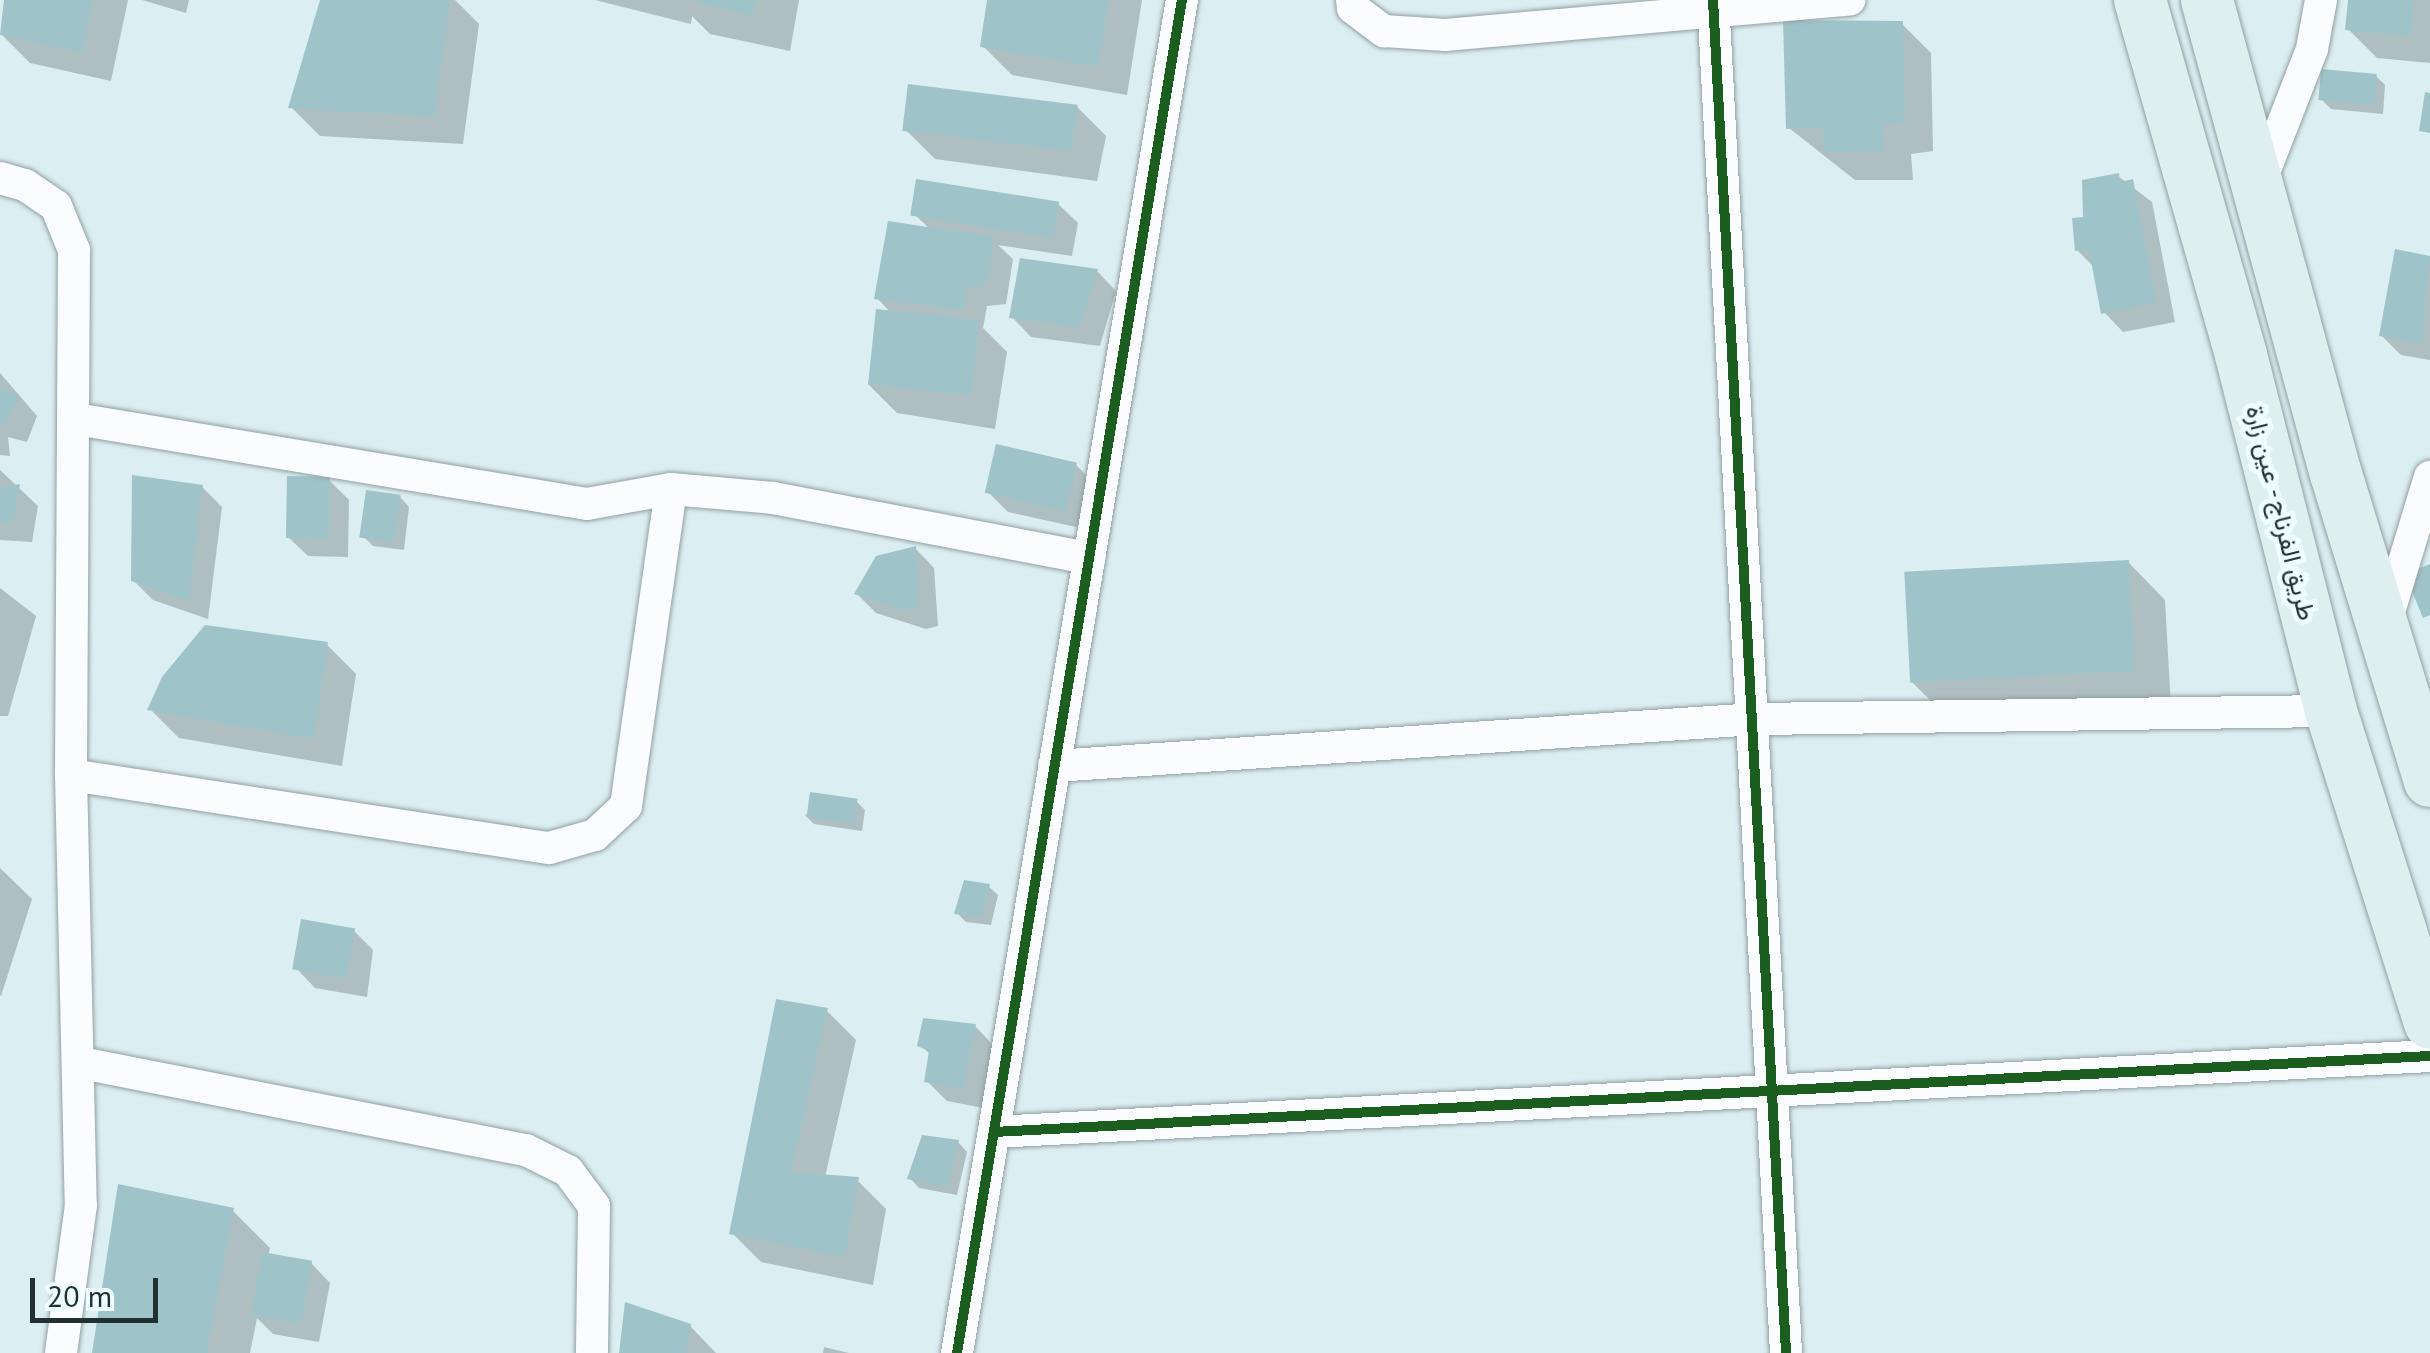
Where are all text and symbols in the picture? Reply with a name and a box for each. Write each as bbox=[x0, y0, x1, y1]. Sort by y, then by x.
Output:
street label: طريق الفرناج - عين زارة bbox=[2239, 401, 2323, 625]
scale bar bbox=[35, 1258, 162, 1320]
text: 20 m bbox=[47, 1276, 112, 1315]

